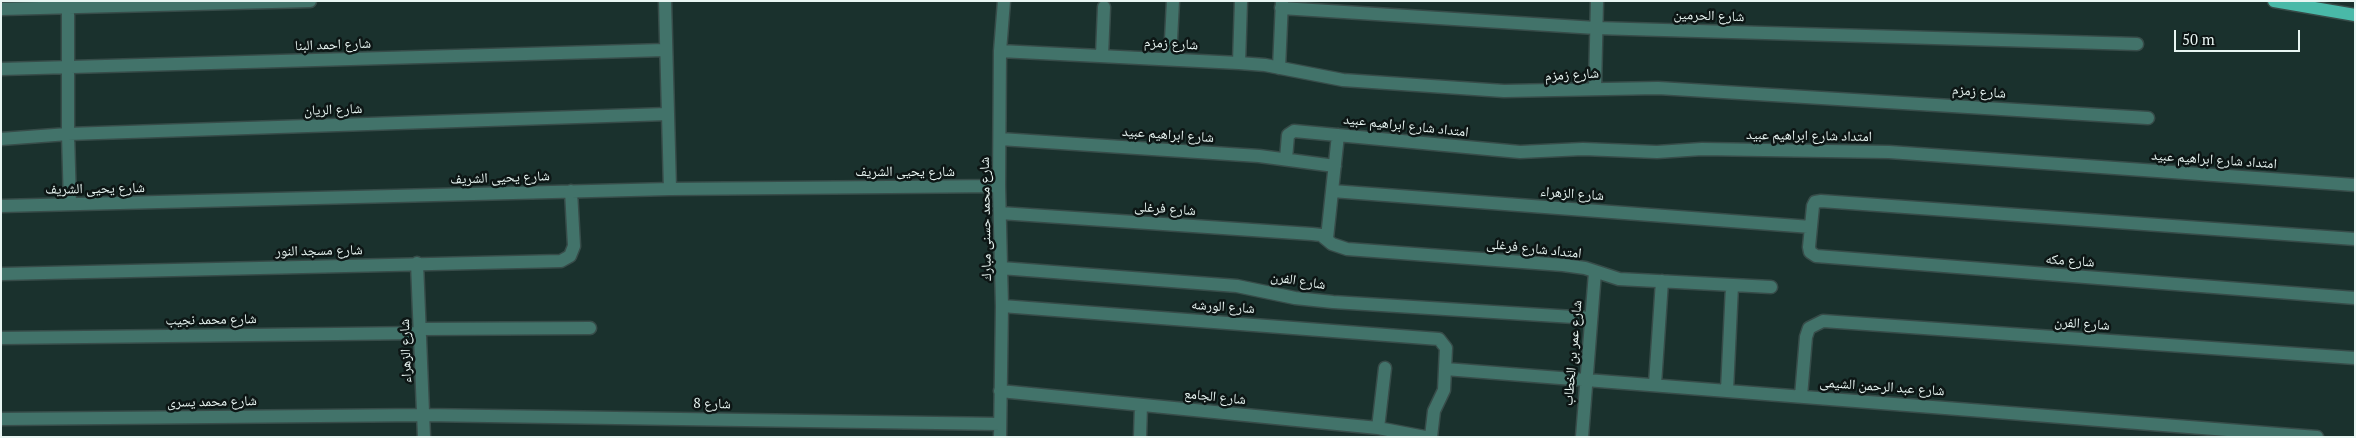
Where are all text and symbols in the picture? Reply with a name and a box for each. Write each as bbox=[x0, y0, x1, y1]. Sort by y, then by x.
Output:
street label: شارع الحرمين bbox=[1673, 6, 1745, 26]
scale bar bbox=[2176, 20, 2302, 52]
text: 50 m bbox=[2182, 29, 2215, 49]
street label: شارع زمزم bbox=[1143, 34, 1199, 54]
street label: شارع احمد البنا bbox=[295, 35, 371, 55]
street label: شارع زمزم bbox=[1544, 65, 1600, 85]
street label: شارع زمزم bbox=[1951, 82, 2007, 102]
street label: شارع الريان bbox=[303, 101, 363, 119]
street label: امتداد شارع ابراهيم عبيد bbox=[1343, 111, 1469, 141]
street label: شارع ابراهيم عبيد bbox=[1122, 123, 1214, 147]
street label: امتداد شارع ابراهيم عبيد bbox=[1746, 127, 1872, 145]
street label: امتداد شارع ابراهيم عبيد bbox=[2151, 147, 2277, 173]
street label: شارع محمد حسنى مبارك bbox=[977, 157, 995, 281]
street label: شارع يحيى الشريف bbox=[855, 164, 955, 180]
street label: شارع يحيى الشريف bbox=[450, 168, 550, 188]
street label: شارع يحيى الشريف bbox=[45, 180, 145, 198]
street label: شارع الزهراء bbox=[1539, 183, 1605, 205]
street label: شارع فرغلى bbox=[1134, 198, 1196, 220]
street label: امتداد شارع فرغلى bbox=[1486, 236, 1582, 262]
street label: شارع مسجد النور bbox=[275, 242, 363, 260]
street label: شارع مكه bbox=[2045, 251, 2095, 271]
street label: شارع الفرن bbox=[1269, 268, 1327, 294]
street label: شارع الورشه bbox=[1191, 296, 1255, 318]
street label: شارع عمر بن الخطاب bbox=[1560, 299, 1586, 407]
street label: شارع محمد نجيب bbox=[165, 311, 257, 329]
street label: شارع الفرن bbox=[2054, 314, 2110, 334]
street label: شارع الزهراء bbox=[396, 319, 416, 383]
street label: شارع عبد الرحمن الشيمى bbox=[1819, 374, 1945, 400]
street label: شارع الجامع bbox=[1183, 385, 1247, 409]
street label: شارع محمد يسرى bbox=[167, 393, 257, 411]
street label: شارع 8 bbox=[693, 395, 731, 413]

